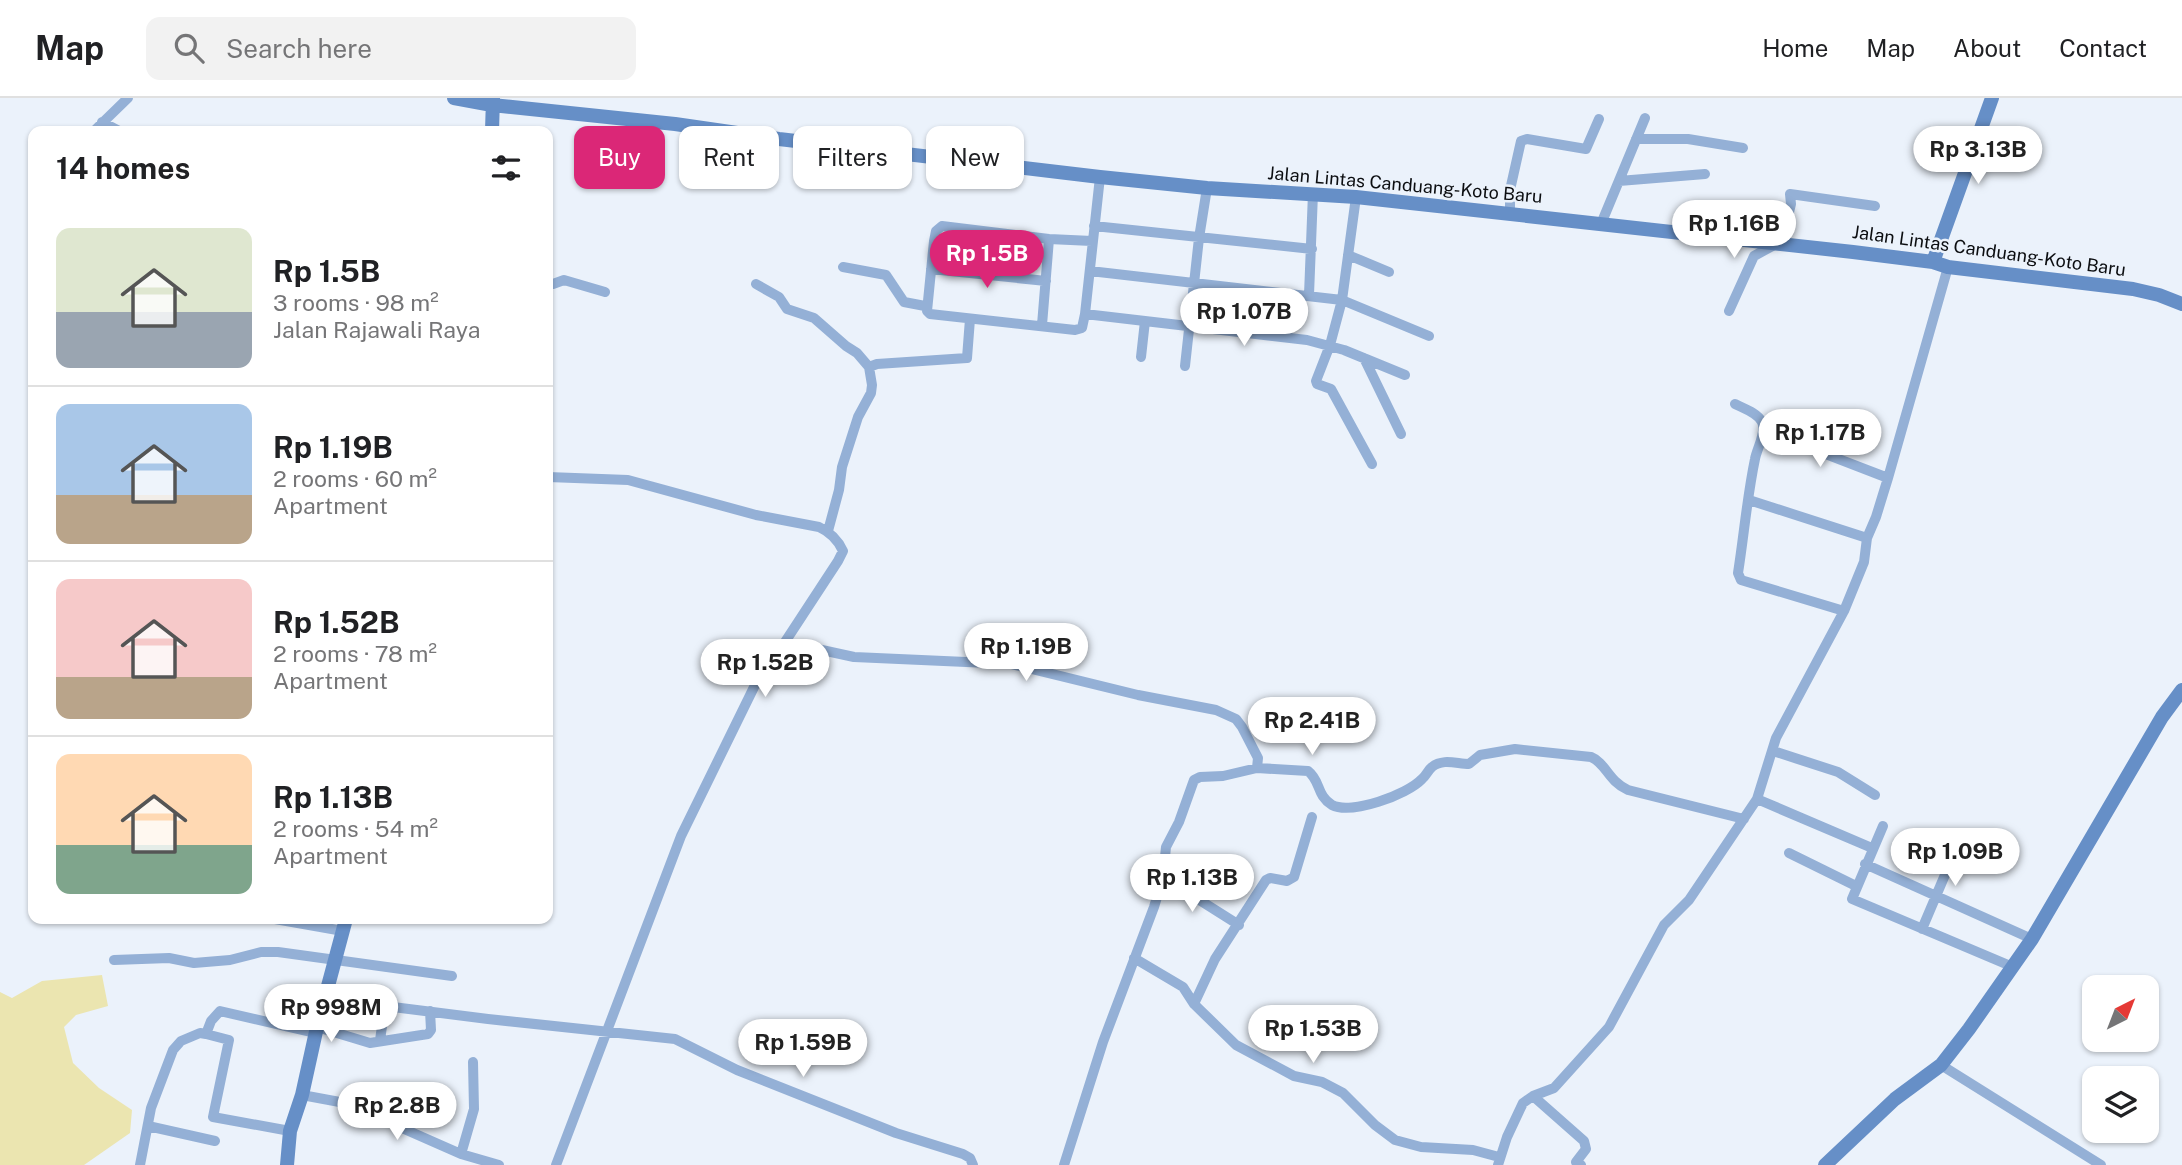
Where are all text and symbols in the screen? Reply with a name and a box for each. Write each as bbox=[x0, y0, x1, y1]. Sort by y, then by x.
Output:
search box bbox=[146, 17, 636, 80]
text: Map bbox=[35, 29, 104, 67]
icon: search bbox=[170, 29, 208, 67]
text: Search here bbox=[226, 33, 372, 64]
text: Home bbox=[1762, 34, 1828, 62]
text: Map bbox=[1866, 34, 1915, 62]
text: About bbox=[1953, 34, 2021, 62]
text: Contact bbox=[2059, 34, 2147, 62]
chip: Buy bbox=[574, 126, 665, 189]
chip: Rent bbox=[679, 126, 779, 189]
chip: Filters bbox=[793, 126, 912, 189]
chip: New bbox=[926, 126, 1024, 189]
pin: Rp 3.13B bbox=[1906, 126, 2050, 186]
text: Rp 3.13B bbox=[1929, 135, 2027, 162]
icon: filters bbox=[487, 149, 525, 187]
text: 14 homes bbox=[56, 150, 190, 186]
street label: Jalan Lintas Canduang-Koto Baru bbox=[1267, 162, 1543, 207]
pin: Rp 1.16B bbox=[1662, 200, 1806, 260]
text: Rp 1.16B bbox=[1688, 209, 1780, 236]
street label: Jalan Lintas Canduang-Koto Baru bbox=[1851, 221, 2127, 280]
pin: Rp 1.5B bbox=[922, 230, 1052, 290]
text: Rp 1.5B bbox=[946, 239, 1028, 266]
text: Rp 1.5B bbox=[273, 253, 380, 289]
icon: home bbox=[112, 256, 196, 340]
pin: Rp 1.07B bbox=[1172, 288, 1316, 348]
text: 3 rooms · 98 m² bbox=[273, 289, 439, 316]
text: Rp 1.07B bbox=[1196, 297, 1292, 324]
text: Jalan Rajawali Raya bbox=[273, 316, 480, 343]
pin: Rp 1.17B bbox=[1748, 410, 1892, 469]
text: Rp 1.17B bbox=[1774, 418, 1866, 445]
text: Rp 1.19B bbox=[273, 429, 393, 465]
icon: home bbox=[112, 432, 196, 516]
text: 2 rooms · 60 m² bbox=[273, 465, 437, 492]
text: Apartment bbox=[273, 492, 388, 519]
text: Rp 1.52B bbox=[273, 604, 399, 640]
icon: home bbox=[112, 607, 196, 691]
pin: Rp 1.19B bbox=[954, 624, 1098, 683]
text: Rp 1.19B bbox=[980, 632, 1072, 659]
text: 2 rooms · 78 m² bbox=[273, 640, 437, 667]
pin: Rp 1.52B bbox=[693, 640, 837, 699]
text: Rp 1.52B bbox=[717, 648, 813, 675]
text: Apartment bbox=[273, 667, 388, 694]
pin: Rp 2.41B bbox=[1240, 698, 1384, 757]
text: Rp 2.41B bbox=[1264, 706, 1360, 733]
text: Rp 1.13B bbox=[273, 779, 393, 815]
icon: home bbox=[112, 782, 196, 866]
text: 2 rooms · 54 m² bbox=[273, 815, 438, 842]
pin: Rp 1.09B bbox=[1883, 828, 2027, 888]
text: Rp 1.09B bbox=[1907, 837, 2003, 864]
text: Apartment bbox=[273, 842, 388, 869]
pin: Rp 1.13B bbox=[1120, 854, 1264, 914]
text: Rp 1.13B bbox=[1146, 863, 1238, 890]
north arrow bbox=[2082, 975, 2160, 1052]
map controls bbox=[2082, 975, 2159, 1143]
pin: Rp 998M bbox=[266, 984, 396, 1044]
text: Rp 998M bbox=[280, 993, 382, 1020]
pin: Rp 1.53B bbox=[1241, 1006, 1385, 1065]
text: Rp 1.53B bbox=[1264, 1014, 1362, 1041]
pin: Rp 1.59B bbox=[731, 1020, 875, 1079]
text: Rp 1.59B bbox=[754, 1028, 852, 1055]
button: layers bbox=[2082, 1066, 2159, 1143]
pin: Rp 2.8B bbox=[332, 1082, 462, 1142]
text: Rp 2.8B bbox=[354, 1091, 441, 1118]

